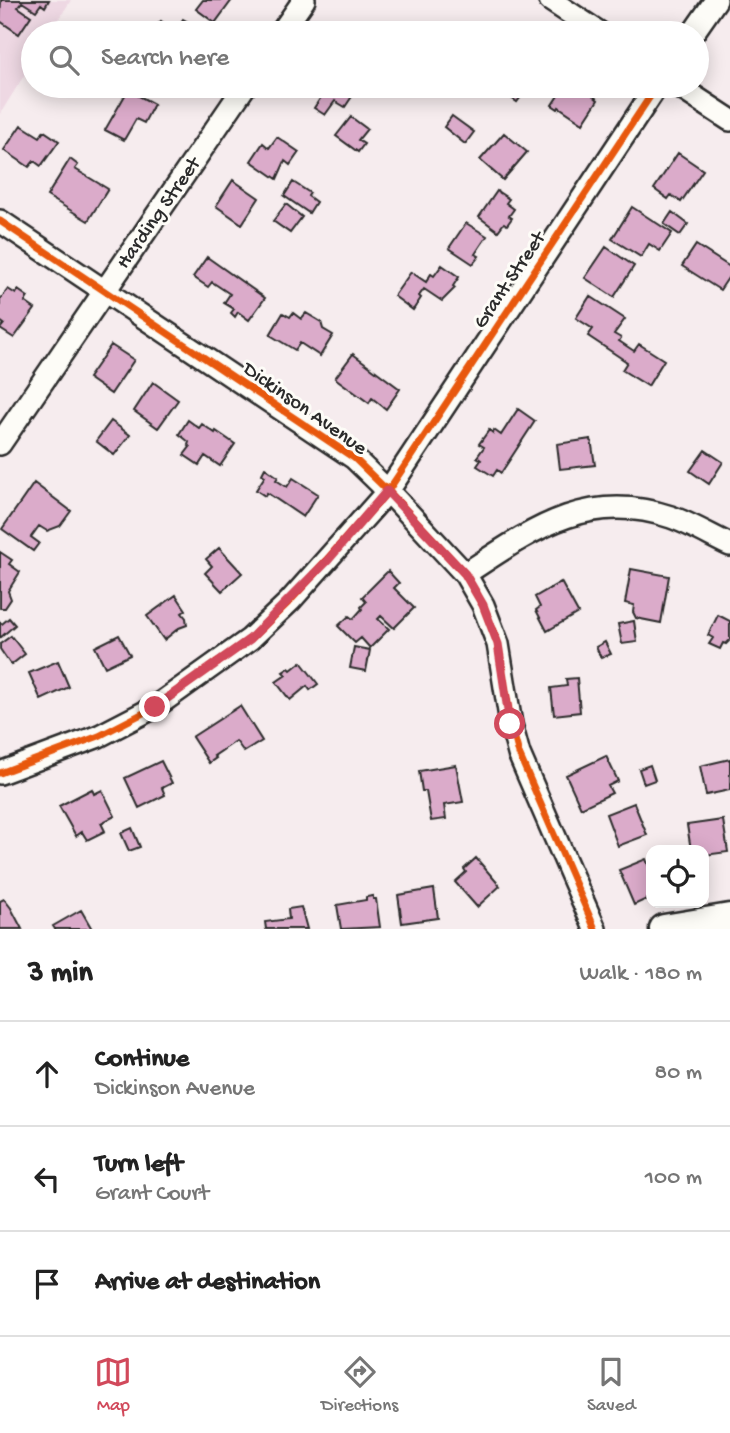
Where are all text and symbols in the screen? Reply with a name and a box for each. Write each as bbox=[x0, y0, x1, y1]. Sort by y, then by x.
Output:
search box bbox=[21, 21, 709, 98]
icon: search bbox=[45, 41, 83, 79]
text: Search here bbox=[101, 44, 229, 75]
street label: Harding Street bbox=[112, 151, 209, 275]
street label: Grant Street bbox=[469, 226, 554, 334]
street label: Dickinson Avenue bbox=[235, 357, 372, 463]
route end bbox=[139, 691, 170, 722]
route start bbox=[494, 708, 525, 739]
map controls bbox=[646, 845, 709, 908]
button: locate bbox=[646, 845, 709, 908]
text: 3 min bbox=[28, 957, 93, 992]
text: Walk · 180 m bbox=[580, 961, 702, 988]
text: Continue bbox=[95, 1045, 189, 1076]
icon: ahead bbox=[28, 1055, 66, 1093]
text: 80 m bbox=[655, 1060, 702, 1087]
text: Dickinson Avenue bbox=[95, 1076, 255, 1103]
text: Turn left bbox=[95, 1150, 183, 1181]
icon: left bbox=[28, 1160, 66, 1198]
text: 100 m bbox=[645, 1165, 702, 1192]
text: Grant Court bbox=[95, 1181, 209, 1208]
icon: arrive bbox=[28, 1265, 66, 1303]
text: Arrive at destination bbox=[95, 1268, 320, 1299]
tab: Map bbox=[94, 1353, 132, 1418]
tab: Directions bbox=[321, 1353, 398, 1418]
tab: Saved bbox=[587, 1353, 636, 1418]

